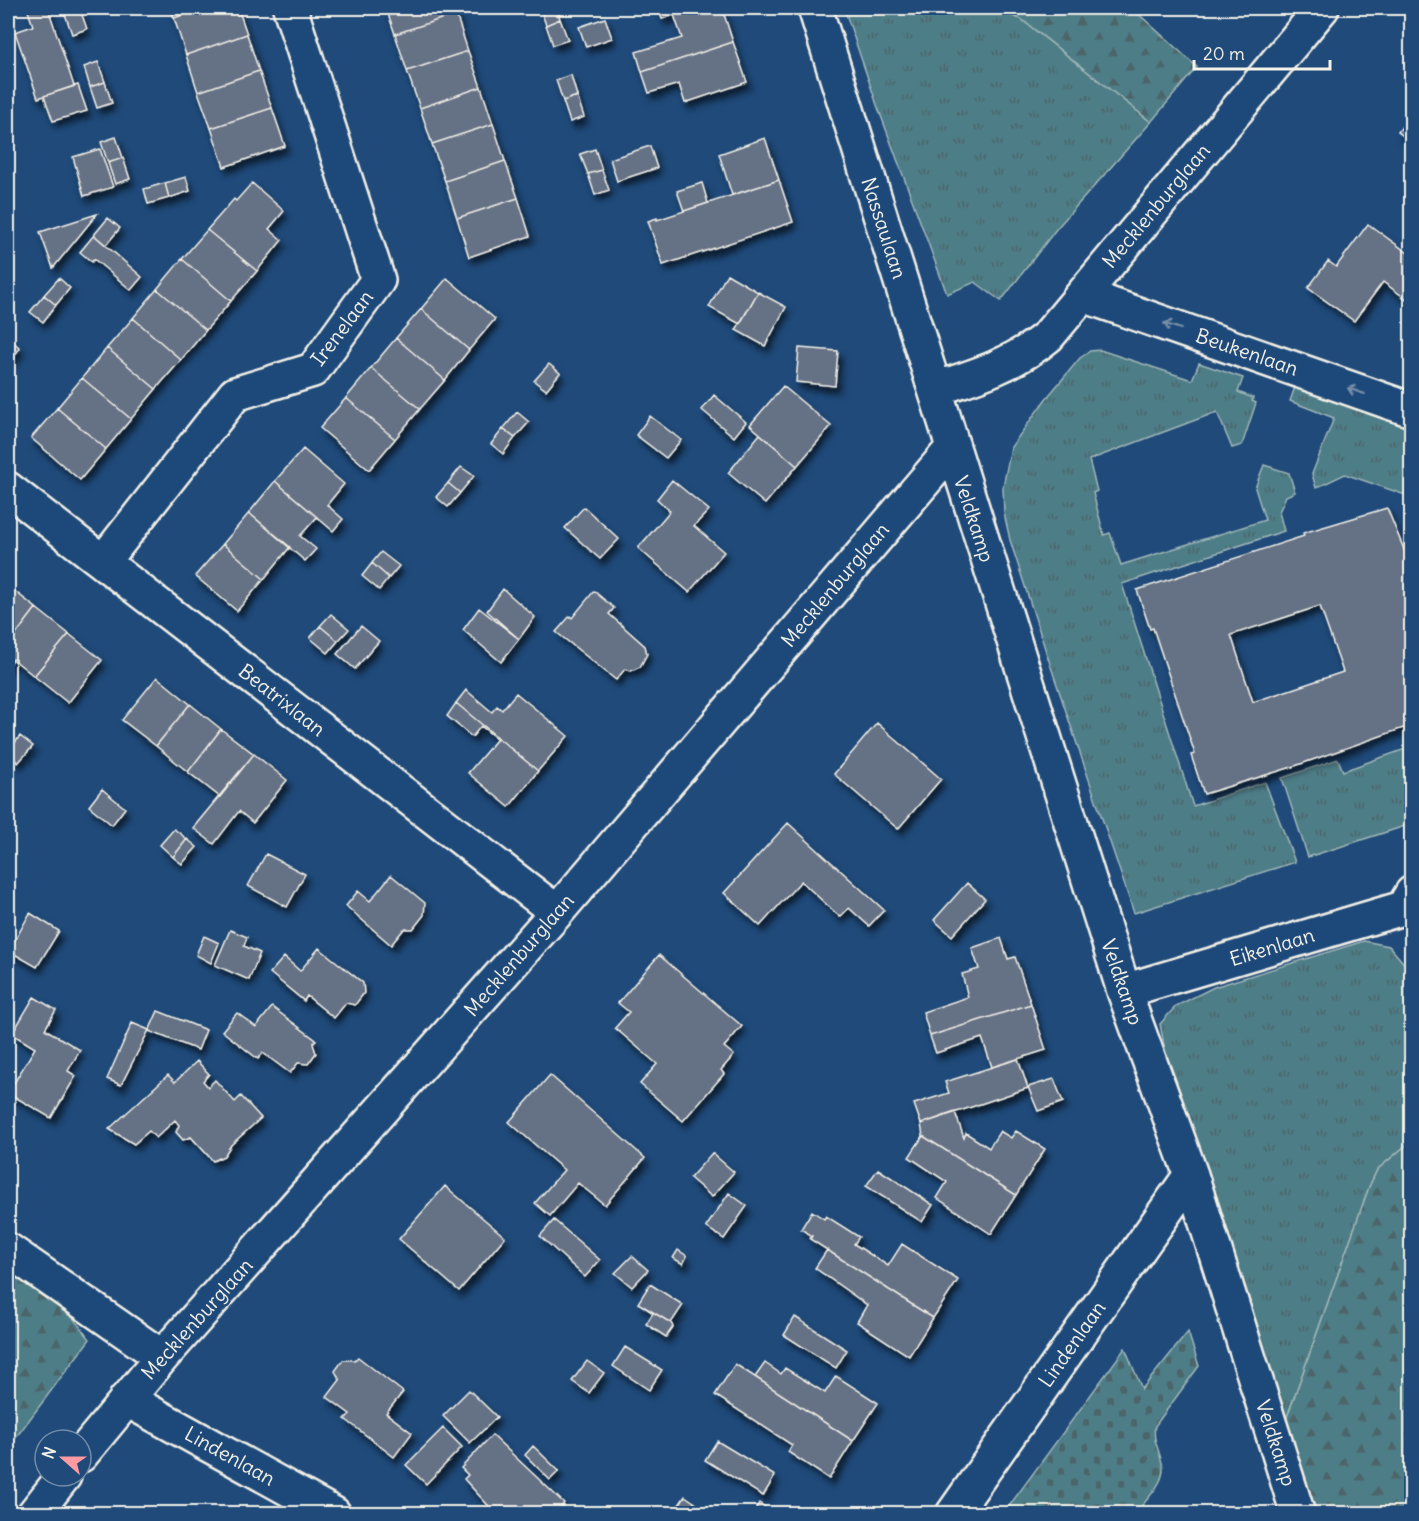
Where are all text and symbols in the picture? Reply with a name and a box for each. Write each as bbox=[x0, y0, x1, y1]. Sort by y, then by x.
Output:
scale bar bbox=[1194, 33, 1330, 71]
text: 20 m bbox=[1203, 42, 1245, 65]
street label: Mecklenburglaan bbox=[1096, 138, 1215, 273]
street label: Nassaulaan bbox=[856, 174, 913, 282]
street label: Irenelaan bbox=[305, 285, 378, 370]
one-way arrow bbox=[1163, 320, 1182, 331]
street label: Beukenlaan bbox=[1193, 322, 1302, 381]
one-way arrow bbox=[1347, 384, 1366, 395]
street label: Veldkamp bbox=[949, 473, 1000, 565]
street label: Mecklenburglaan bbox=[775, 517, 894, 652]
street label: Beatrixlaan bbox=[234, 658, 331, 741]
street label: Mecklenburglaan bbox=[458, 888, 579, 1021]
street label: Eikenlaan bbox=[1226, 922, 1317, 971]
street label: Veldkamp bbox=[1096, 936, 1149, 1028]
street label: Mecklenburglaan bbox=[136, 1253, 258, 1385]
street label: Lindenlaan bbox=[1033, 1296, 1110, 1392]
street label: Veldkamp bbox=[1251, 1397, 1302, 1489]
street label: Lindenlaan bbox=[181, 1420, 280, 1491]
north arrow bbox=[33, 1428, 93, 1488]
text: N bbox=[38, 1444, 60, 1461]

